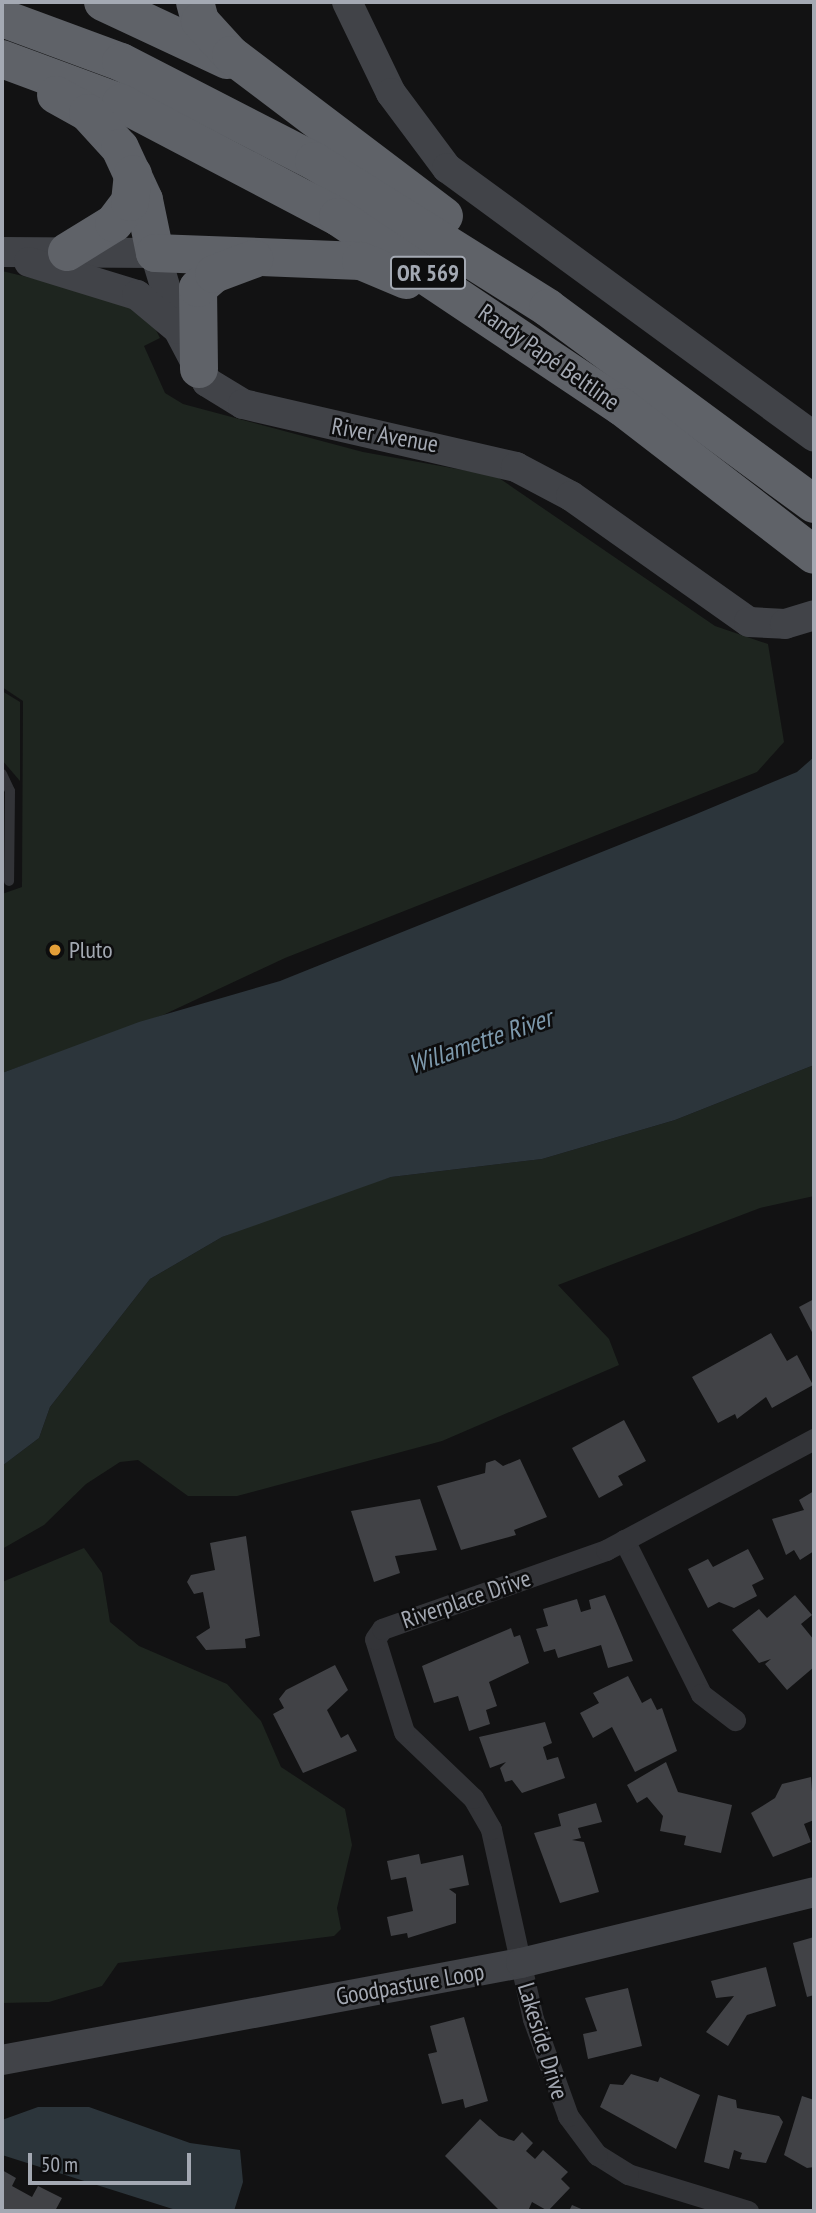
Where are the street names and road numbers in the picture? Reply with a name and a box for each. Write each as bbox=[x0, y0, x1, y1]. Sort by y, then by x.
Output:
road number: OR 569 bbox=[390, 254, 466, 292]
street label: Randy Papé Beltline bbox=[473, 298, 625, 416]
street label: River Avenue bbox=[329, 411, 441, 459]
street label: Riverplace Drive bbox=[398, 1563, 534, 1635]
street label: Goodpasture Loop bbox=[334, 1957, 486, 2011]
street label: Lakeside Drive bbox=[512, 1979, 574, 2103]

